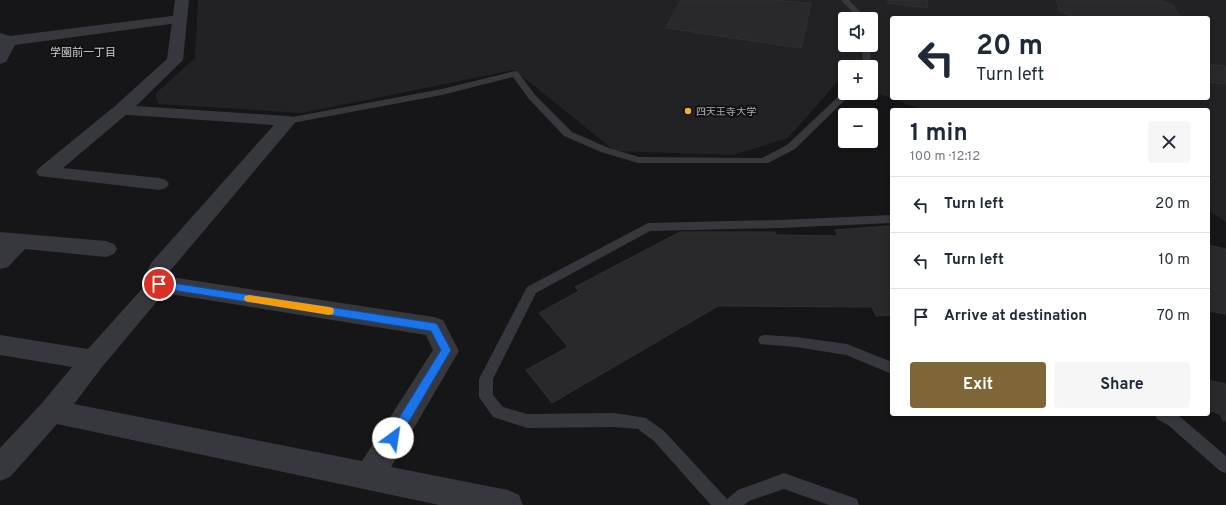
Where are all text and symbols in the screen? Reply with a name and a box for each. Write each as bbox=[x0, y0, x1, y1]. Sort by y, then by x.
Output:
map controls bbox=[838, 12, 878, 148]
button: sound bbox=[838, 12, 878, 52]
text: 20 m bbox=[976, 29, 1043, 65]
icon: left bbox=[910, 32, 962, 84]
district label: 学園前一丁目 bbox=[50, 46, 116, 60]
button: + bbox=[838, 60, 878, 100]
text: Turn left bbox=[976, 64, 1044, 87]
marker: 四天王寺大学 bbox=[683, 106, 693, 116]
place label: 四天王寺大学 bbox=[696, 106, 756, 119]
button: − bbox=[838, 108, 878, 148]
text: 1 min bbox=[910, 119, 968, 149]
button: close bbox=[1148, 121, 1190, 163]
text: 100 m · 12:12 bbox=[910, 149, 980, 165]
icon: left bbox=[910, 194, 932, 216]
text: Turn left bbox=[944, 195, 1004, 214]
text: 20 m bbox=[1155, 195, 1190, 214]
icon: left bbox=[910, 250, 932, 272]
text: Turn left bbox=[944, 251, 1004, 270]
text: 10 m bbox=[1159, 251, 1190, 270]
pin bbox=[142, 267, 176, 301]
icon: arrive bbox=[148, 273, 170, 295]
icon: arrive bbox=[910, 306, 932, 328]
text: Arrive at destination bbox=[944, 307, 1087, 326]
text: 70 m bbox=[1157, 307, 1190, 326]
button: Exit bbox=[910, 362, 1046, 408]
button: Share bbox=[1054, 362, 1190, 408]
position arrow bbox=[372, 417, 414, 459]

